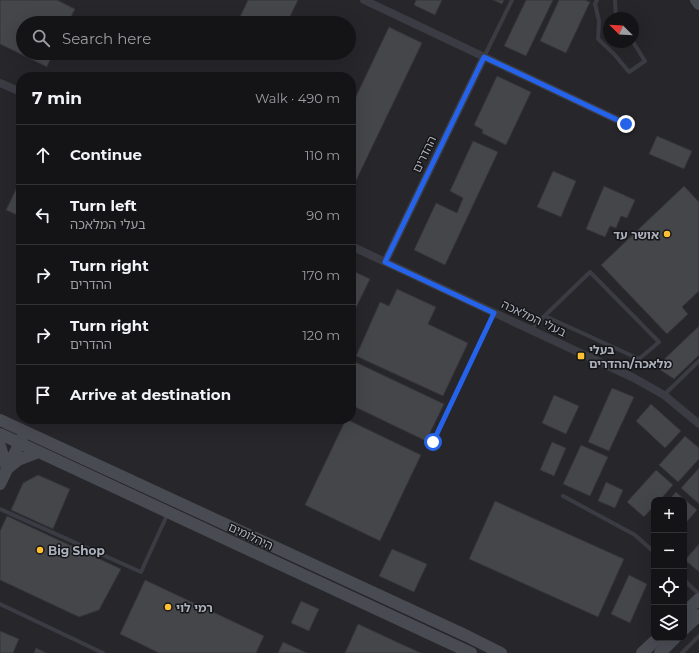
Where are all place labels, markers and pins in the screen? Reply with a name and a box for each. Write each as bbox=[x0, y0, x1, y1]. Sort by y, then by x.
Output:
place label: אושר עד bbox=[613, 227, 659, 242]
marker: אושר עד bbox=[662, 229, 672, 239]
place label: בעלי מלאכה/ההדרים bbox=[589, 342, 672, 371]
marker: בעלי מלאכה/ההדרים bbox=[576, 351, 586, 361]
place label: Big Shop bbox=[48, 543, 105, 558]
marker: Big Shop bbox=[35, 545, 45, 555]
place label: רמי לוי bbox=[176, 600, 213, 615]
marker: רמי לוי bbox=[163, 602, 173, 612]

